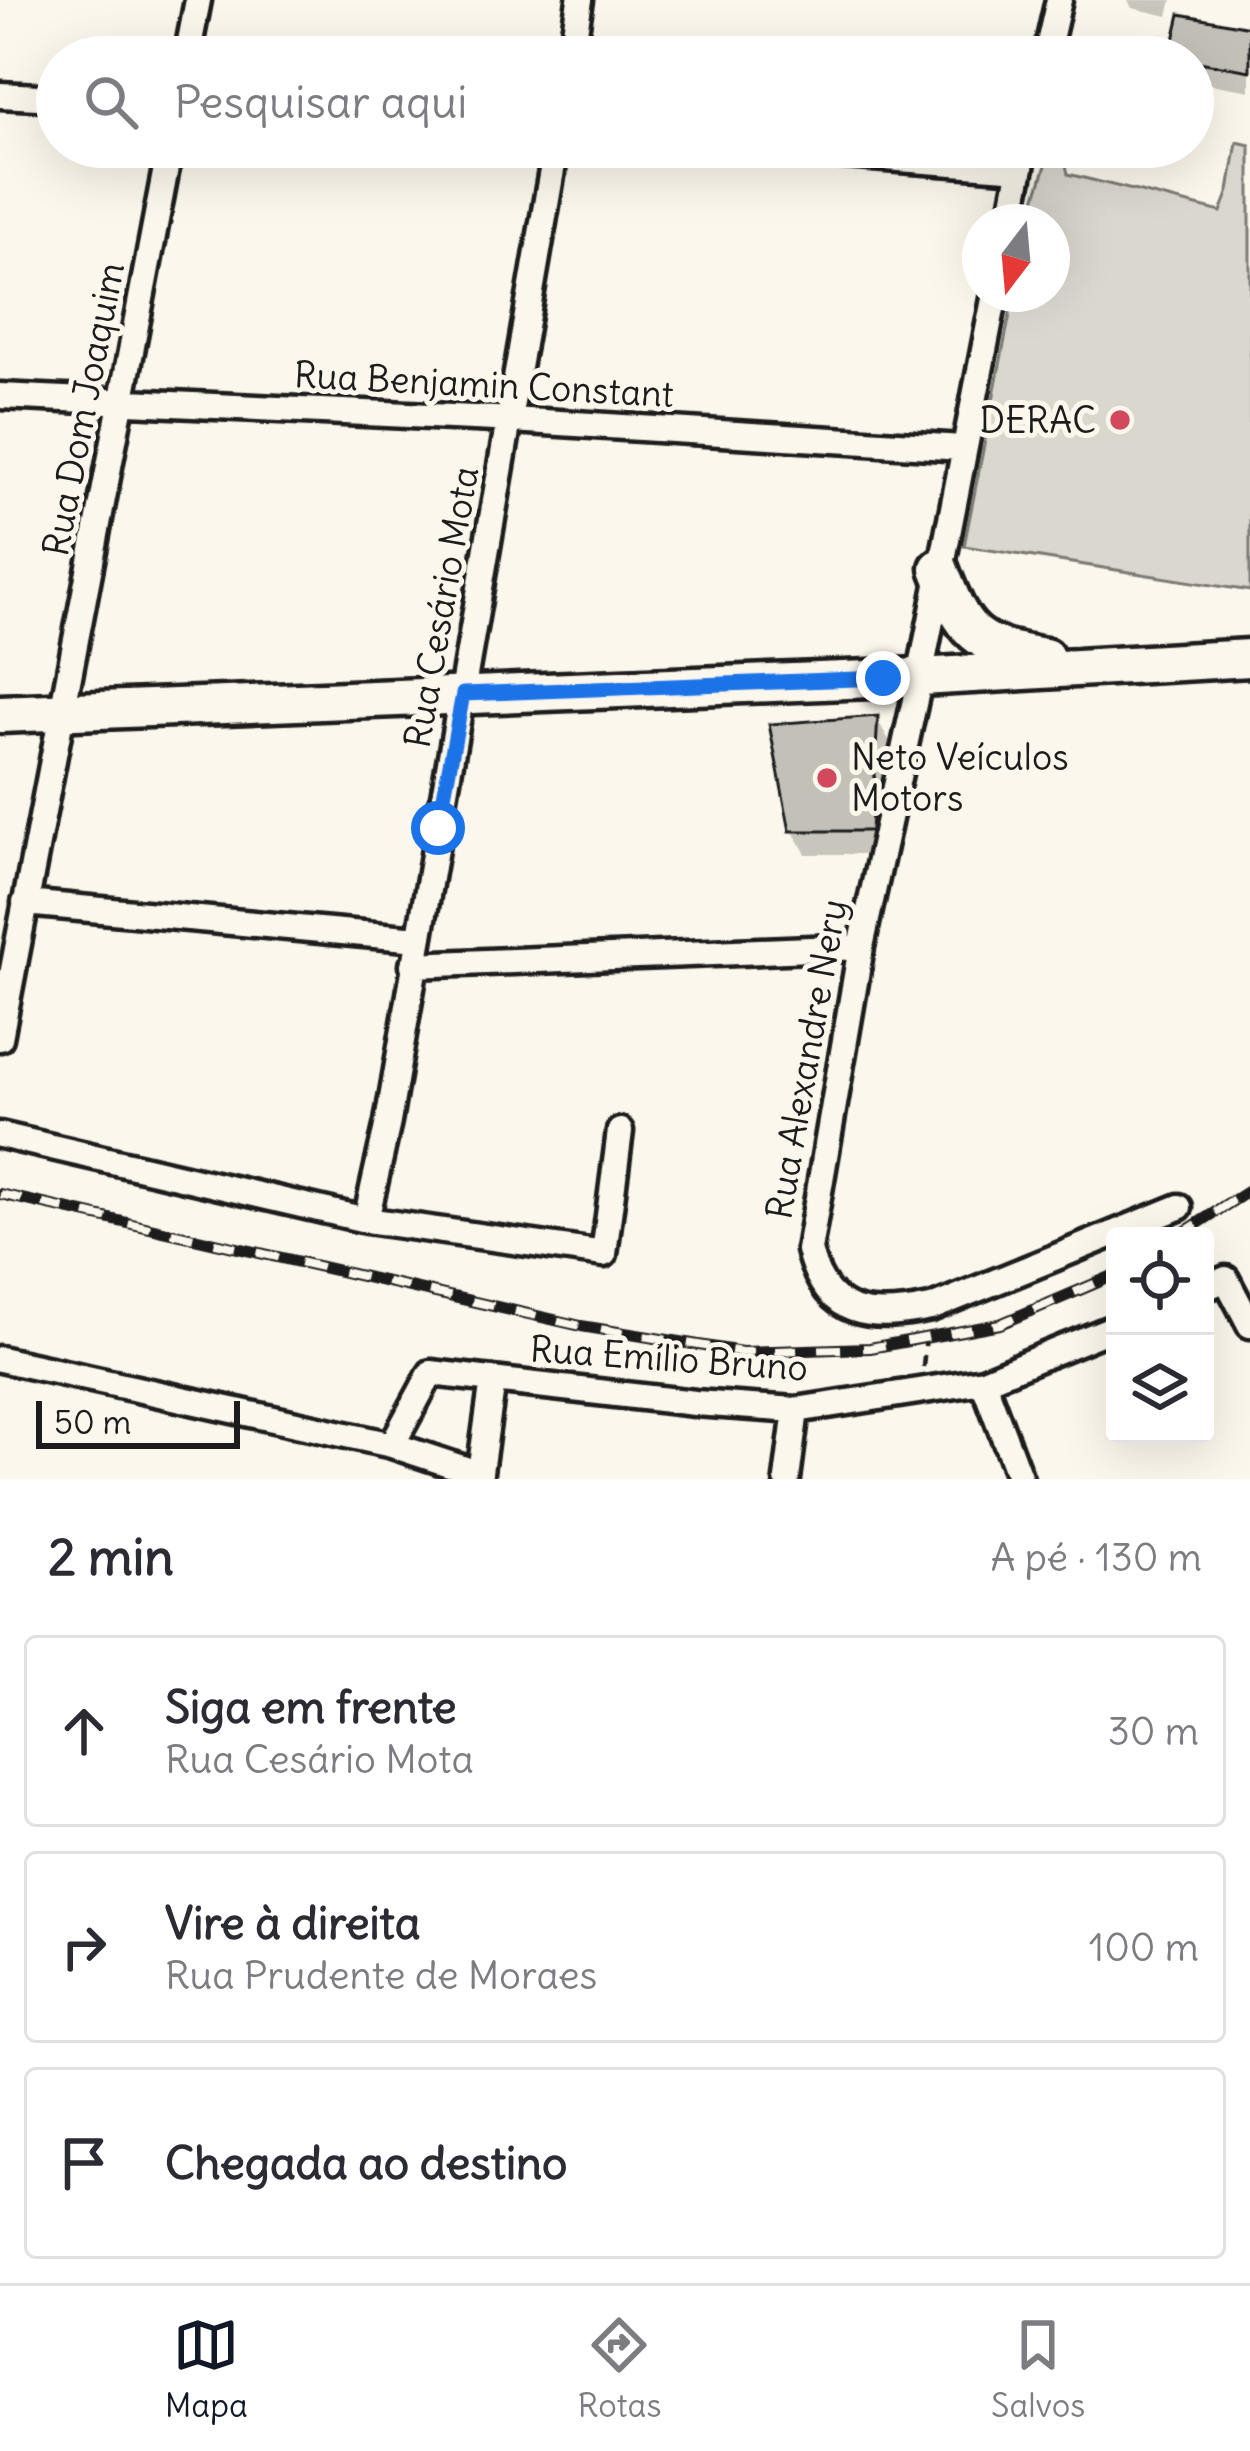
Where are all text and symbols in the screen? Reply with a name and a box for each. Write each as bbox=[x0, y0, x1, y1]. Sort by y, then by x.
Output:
search box bbox=[36, 36, 1214, 168]
icon: search bbox=[78, 69, 144, 135]
text: Pesquisar aqui bbox=[174, 74, 467, 130]
north arrow bbox=[962, 204, 1070, 312]
street label: Rua Dom Joaquim bbox=[33, 259, 134, 560]
street label: Rua Benjamin Constant bbox=[293, 352, 675, 417]
place label: DERAC bbox=[980, 398, 1096, 443]
marker: DERAC bbox=[1107, 407, 1133, 433]
street label: Rua Cesário Mota bbox=[395, 463, 488, 751]
route end bbox=[856, 651, 910, 705]
place label: Neto Veículos Motors bbox=[851, 735, 1069, 821]
marker: Neto Veículos Motors bbox=[814, 765, 840, 791]
route start bbox=[411, 801, 465, 855]
street label: Rua Alexandre Nery bbox=[756, 896, 857, 1222]
map controls bbox=[1106, 1227, 1214, 1443]
button: locate bbox=[1106, 1227, 1214, 1335]
street label: Rua Emílio Bruno bbox=[528, 1326, 809, 1391]
button: layers bbox=[1106, 1335, 1214, 1443]
scale bar bbox=[36, 1395, 240, 1448]
text: 50 m bbox=[54, 1401, 131, 1443]
text: 2 min bbox=[48, 1525, 174, 1589]
text: A pé · 130 m bbox=[990, 1533, 1202, 1582]
text: Siga em frente bbox=[165, 1679, 457, 1735]
icon: ahead bbox=[51, 1698, 117, 1764]
text: 30 m bbox=[1108, 1707, 1199, 1756]
text: Rua Cesário Mota bbox=[165, 1735, 474, 1784]
text: Vire à direita bbox=[165, 1895, 420, 1951]
icon: right bbox=[51, 1914, 117, 1980]
text: 100 m bbox=[1089, 1923, 1199, 1972]
text: Rua Prudente de Moraes bbox=[165, 1951, 597, 2000]
icon: arrive bbox=[51, 2130, 117, 2196]
text: Chegada ao destino bbox=[165, 2135, 567, 2191]
tab: Mapa bbox=[165, 2312, 248, 2426]
tab: Rotas bbox=[577, 2312, 661, 2426]
tab: Salvos bbox=[991, 2312, 1085, 2426]

